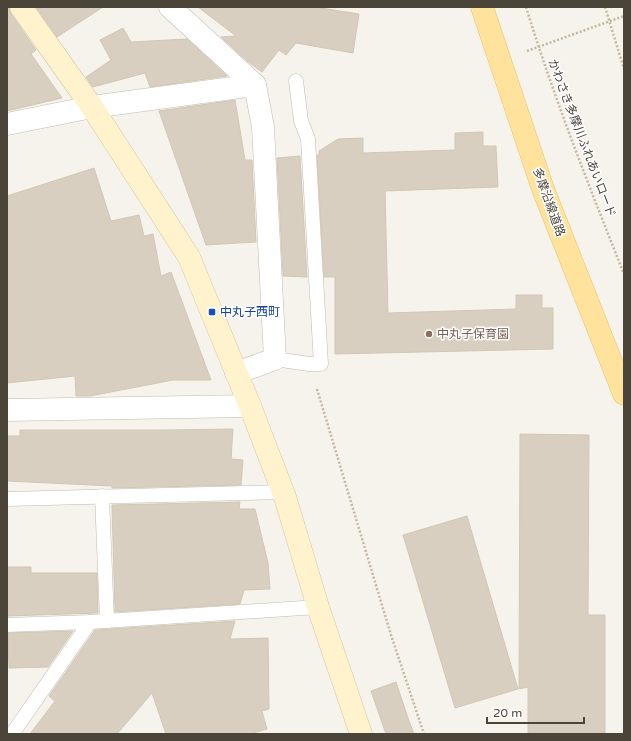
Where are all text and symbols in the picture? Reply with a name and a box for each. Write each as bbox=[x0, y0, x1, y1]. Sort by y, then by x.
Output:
street label: かわさき多摩川ふれあいロード bbox=[545, 57, 619, 219]
street label: 多摩沿線道路 bbox=[530, 166, 568, 238]
place label: 中丸子西町 bbox=[220, 305, 280, 319]
marker: 中丸子西町 bbox=[207, 307, 217, 317]
place label: 中丸子保育園 bbox=[437, 327, 509, 341]
marker: 中丸子保育園 bbox=[424, 329, 434, 339]
scale bar bbox=[487, 699, 584, 725]
text: 20 m bbox=[493, 706, 522, 720]

